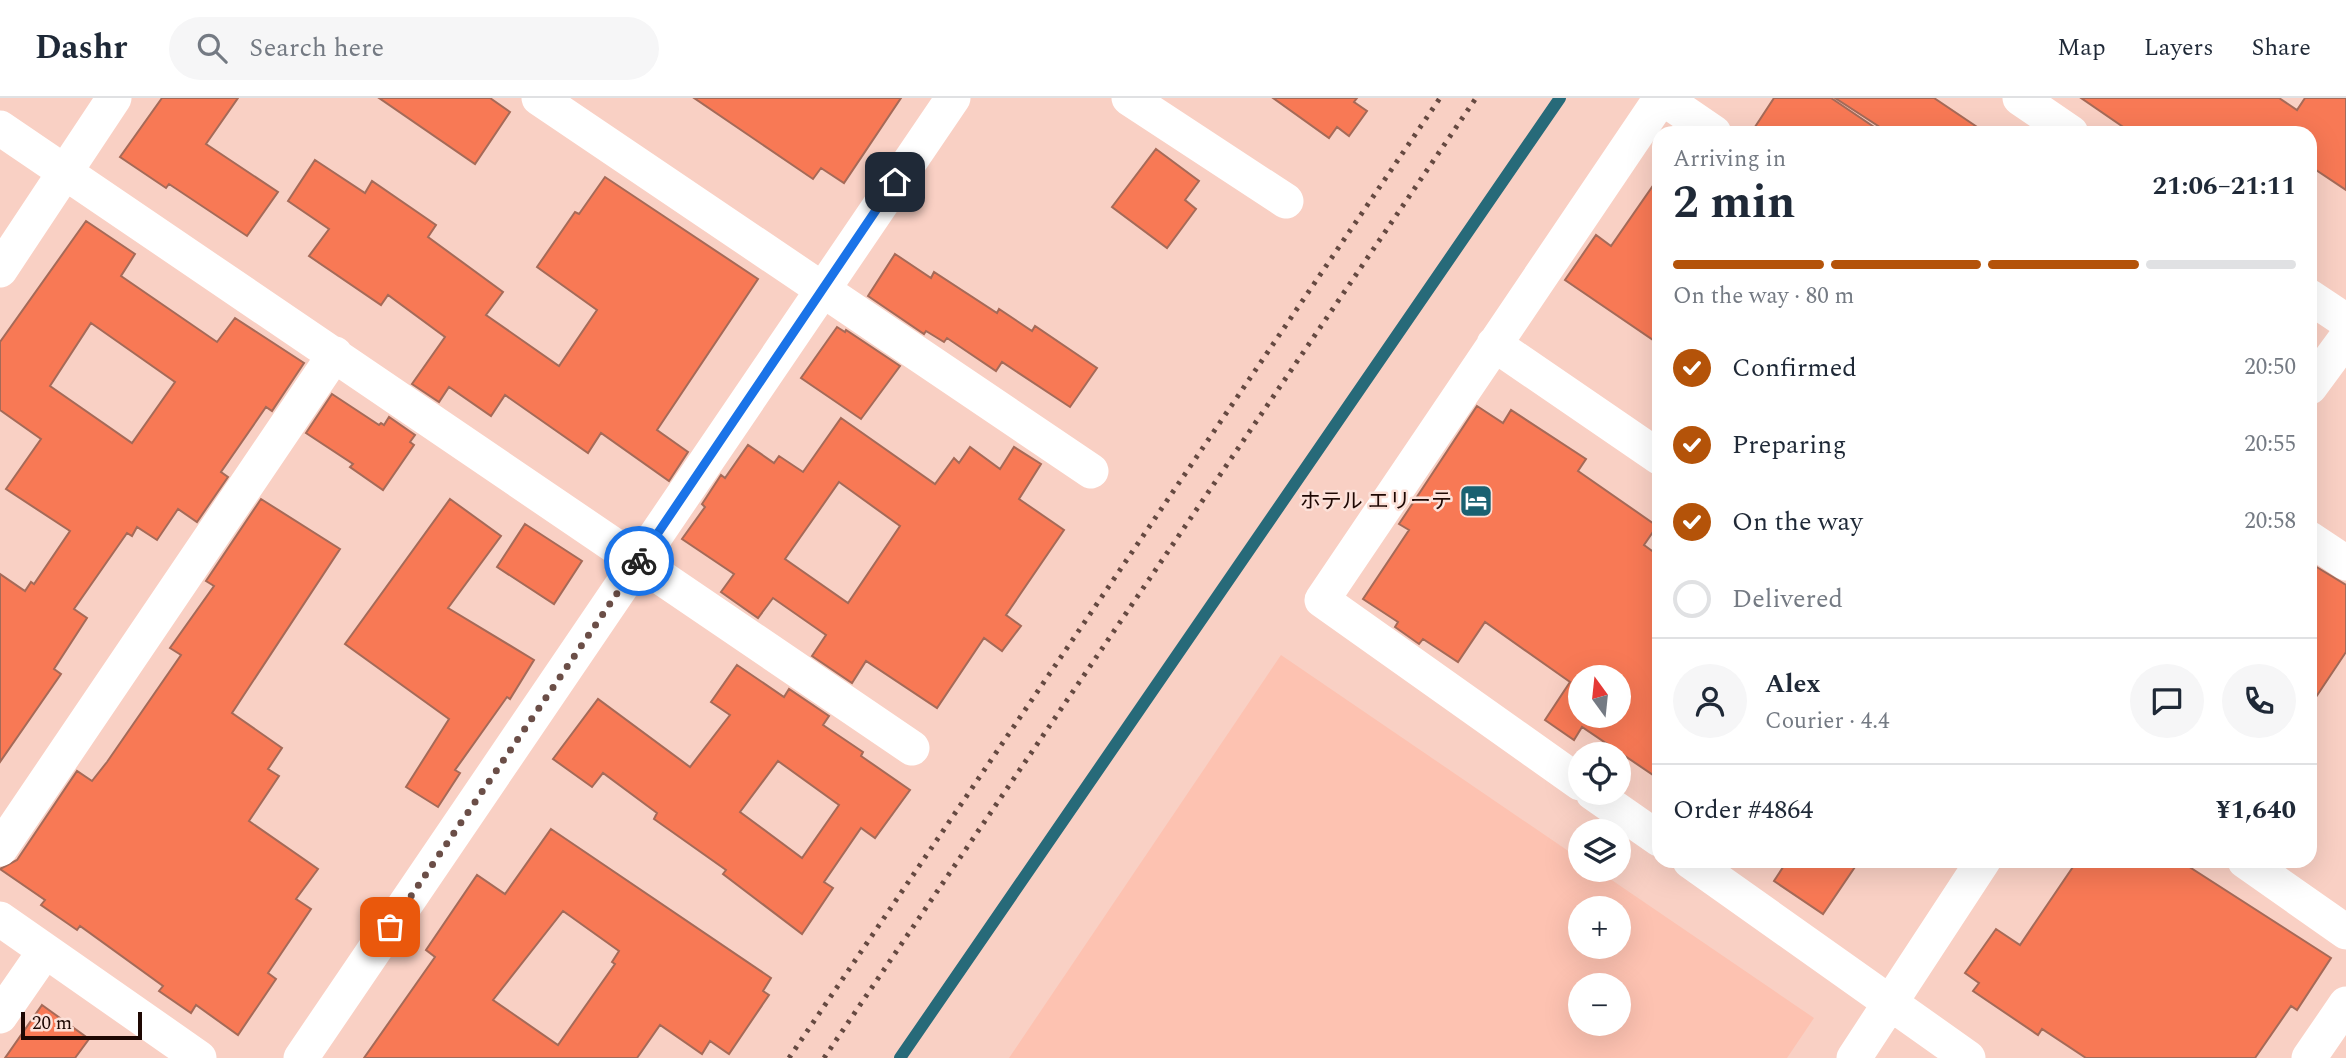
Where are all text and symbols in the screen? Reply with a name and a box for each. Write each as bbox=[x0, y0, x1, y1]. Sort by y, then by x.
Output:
search box bbox=[169, 17, 659, 80]
text: Dashr bbox=[35, 23, 127, 73]
text: Search here bbox=[249, 28, 384, 68]
icon: search bbox=[193, 29, 231, 67]
text: Map bbox=[2057, 30, 2106, 66]
text: Layers bbox=[2144, 30, 2214, 66]
text: Share bbox=[2252, 30, 2311, 66]
text: Arriving in bbox=[1673, 142, 1786, 177]
pin bbox=[865, 152, 925, 212]
icon: home bbox=[876, 163, 914, 201]
text: 21:06–21:11 bbox=[2152, 166, 2296, 206]
text: 2 min bbox=[1673, 168, 1795, 238]
text: On the way · 80 m bbox=[1673, 279, 1854, 314]
text: Confirmed bbox=[1732, 348, 1857, 388]
icon: check bbox=[1673, 349, 1711, 387]
text: 20:50 bbox=[2244, 350, 2296, 385]
text: Preparing bbox=[1732, 425, 1846, 465]
icon: check bbox=[1673, 426, 1711, 464]
text: 20:55 bbox=[2244, 427, 2296, 462]
hotel icon: ホテル エリーテ bbox=[1457, 482, 1495, 520]
place label: ホテル エリーテ bbox=[1300, 486, 1452, 518]
text: On the way bbox=[1732, 502, 1863, 542]
icon: check bbox=[1673, 503, 1711, 541]
text: 20:58 bbox=[2244, 504, 2296, 539]
courier bbox=[604, 526, 674, 596]
icon: bike bbox=[620, 542, 658, 580]
text: Delivered bbox=[1732, 579, 1843, 619]
button: person bbox=[1673, 664, 1747, 738]
text: Alex bbox=[1765, 664, 1820, 704]
button: chat bbox=[2130, 664, 2204, 738]
button: phone bbox=[2222, 664, 2296, 738]
north arrow bbox=[1568, 665, 1631, 728]
map controls bbox=[1568, 665, 1631, 1036]
text: Courier · 4.4 bbox=[1765, 704, 1890, 739]
button: locate bbox=[1568, 742, 1631, 805]
text: Order #4864 bbox=[1673, 790, 1813, 830]
text: ¥1,640 bbox=[2216, 790, 2296, 830]
button: layers bbox=[1568, 819, 1631, 882]
button: + bbox=[1568, 896, 1631, 959]
pin bbox=[360, 897, 420, 957]
icon: bag bbox=[371, 908, 409, 946]
button: − bbox=[1568, 973, 1631, 1036]
scale bar bbox=[21, 1009, 142, 1041]
text: 20 m bbox=[32, 1009, 72, 1038]

